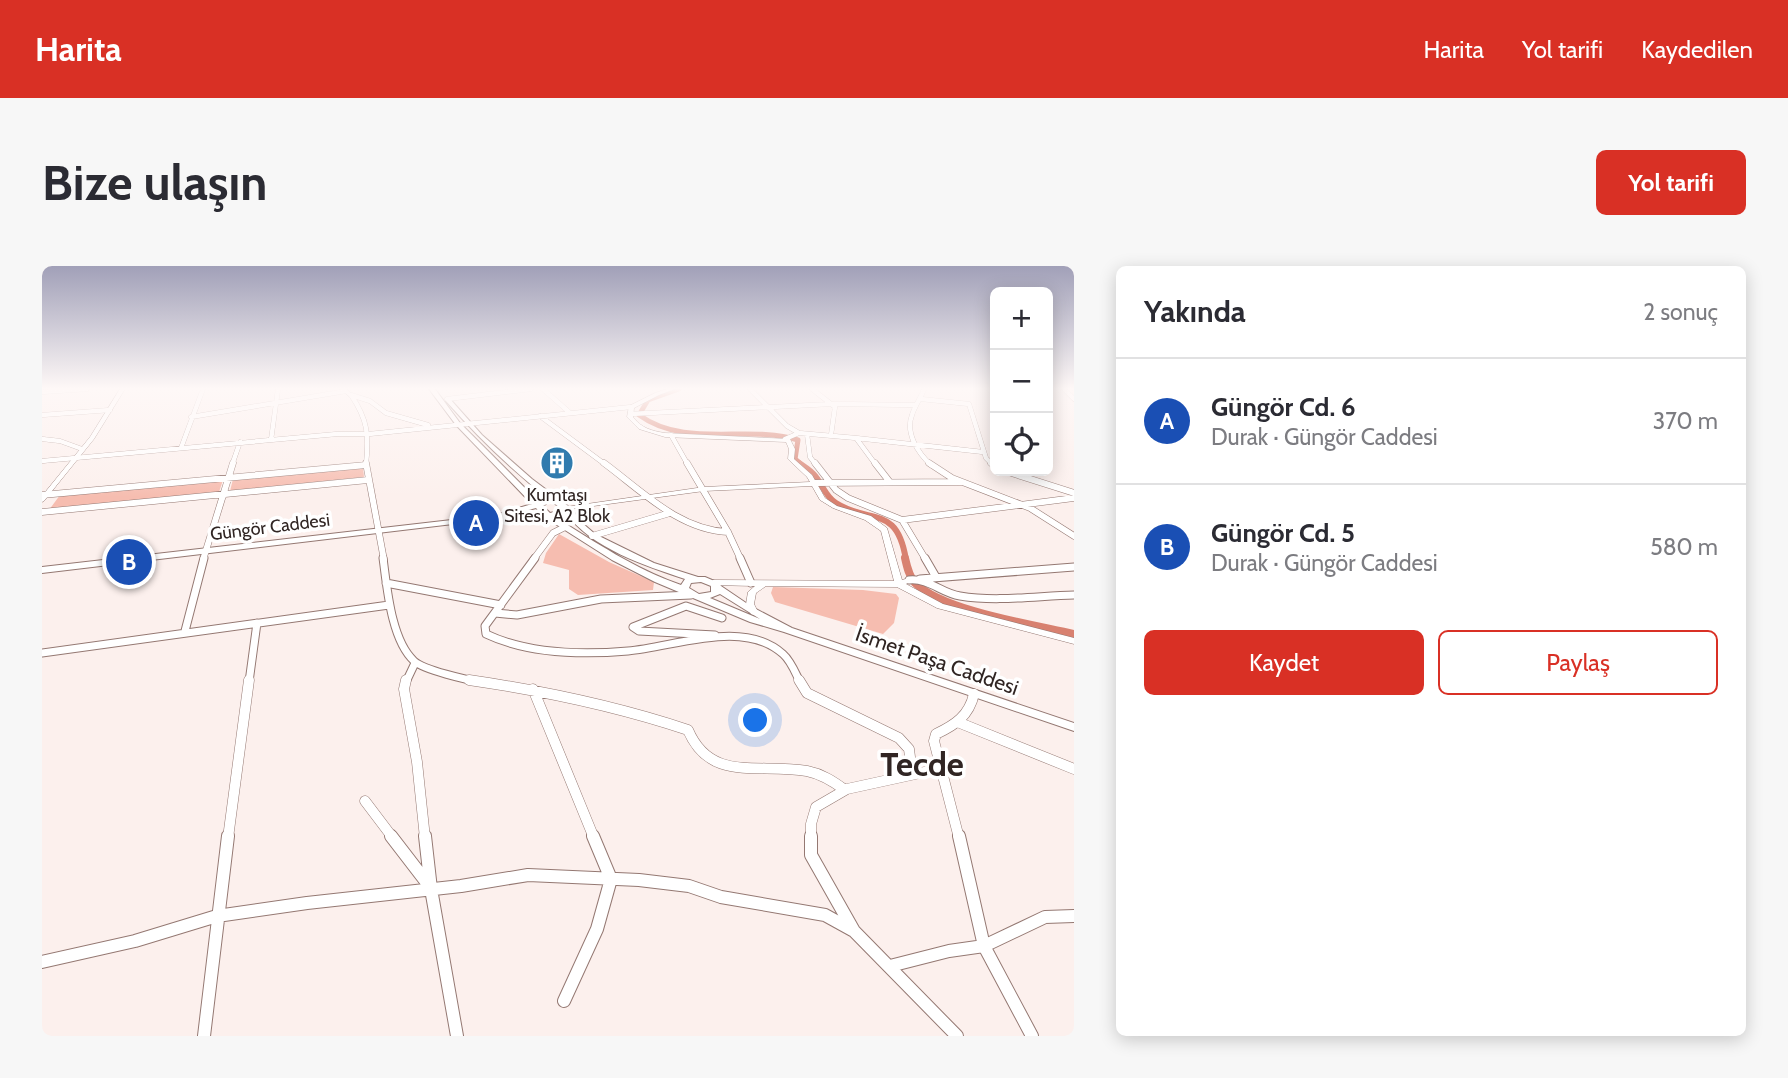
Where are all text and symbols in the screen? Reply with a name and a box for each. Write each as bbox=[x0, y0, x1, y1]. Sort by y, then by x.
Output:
text: Harita bbox=[35, 29, 122, 69]
text: Harita bbox=[1424, 35, 1484, 64]
text: Yol tarifi bbox=[1522, 35, 1603, 64]
text: Kaydedilen bbox=[1641, 35, 1753, 64]
button: Yol tarifi bbox=[1596, 150, 1746, 215]
text: Bize ulaşın bbox=[42, 153, 267, 212]
map controls bbox=[990, 287, 1053, 476]
button: + bbox=[990, 287, 1053, 350]
text: Yakında bbox=[1144, 293, 1246, 330]
text: 2 sonuç bbox=[1643, 298, 1718, 326]
button: − bbox=[990, 350, 1053, 413]
text: Güngör Cd. 6 bbox=[1211, 391, 1356, 423]
text: A bbox=[1160, 407, 1174, 435]
text: 370 m bbox=[1653, 407, 1718, 435]
button: locate bbox=[990, 413, 1053, 476]
text: Durak · Güngör Caddesi bbox=[1211, 423, 1438, 451]
building icon: Kumtaşı Sitesi, A2 Blok bbox=[538, 444, 576, 482]
place label: Kumtaşı Sitesi, A2 Blok bbox=[504, 484, 611, 527]
pin: A bbox=[453, 497, 499, 549]
street label: Güngör Caddesi bbox=[209, 509, 331, 545]
text: Güngör Cd. 5 bbox=[1211, 517, 1355, 549]
text: B bbox=[1160, 533, 1174, 561]
text: 580 m bbox=[1650, 533, 1718, 561]
pin: B bbox=[106, 536, 152, 588]
text: Durak · Güngör Caddesi bbox=[1211, 549, 1438, 577]
street label: İsmet Paşa Caddesi bbox=[852, 621, 1022, 700]
button: Kaydet bbox=[1144, 630, 1424, 695]
button: Paylaş bbox=[1438, 630, 1718, 695]
your location bbox=[738, 703, 772, 737]
district label: Tecde bbox=[880, 744, 964, 784]

